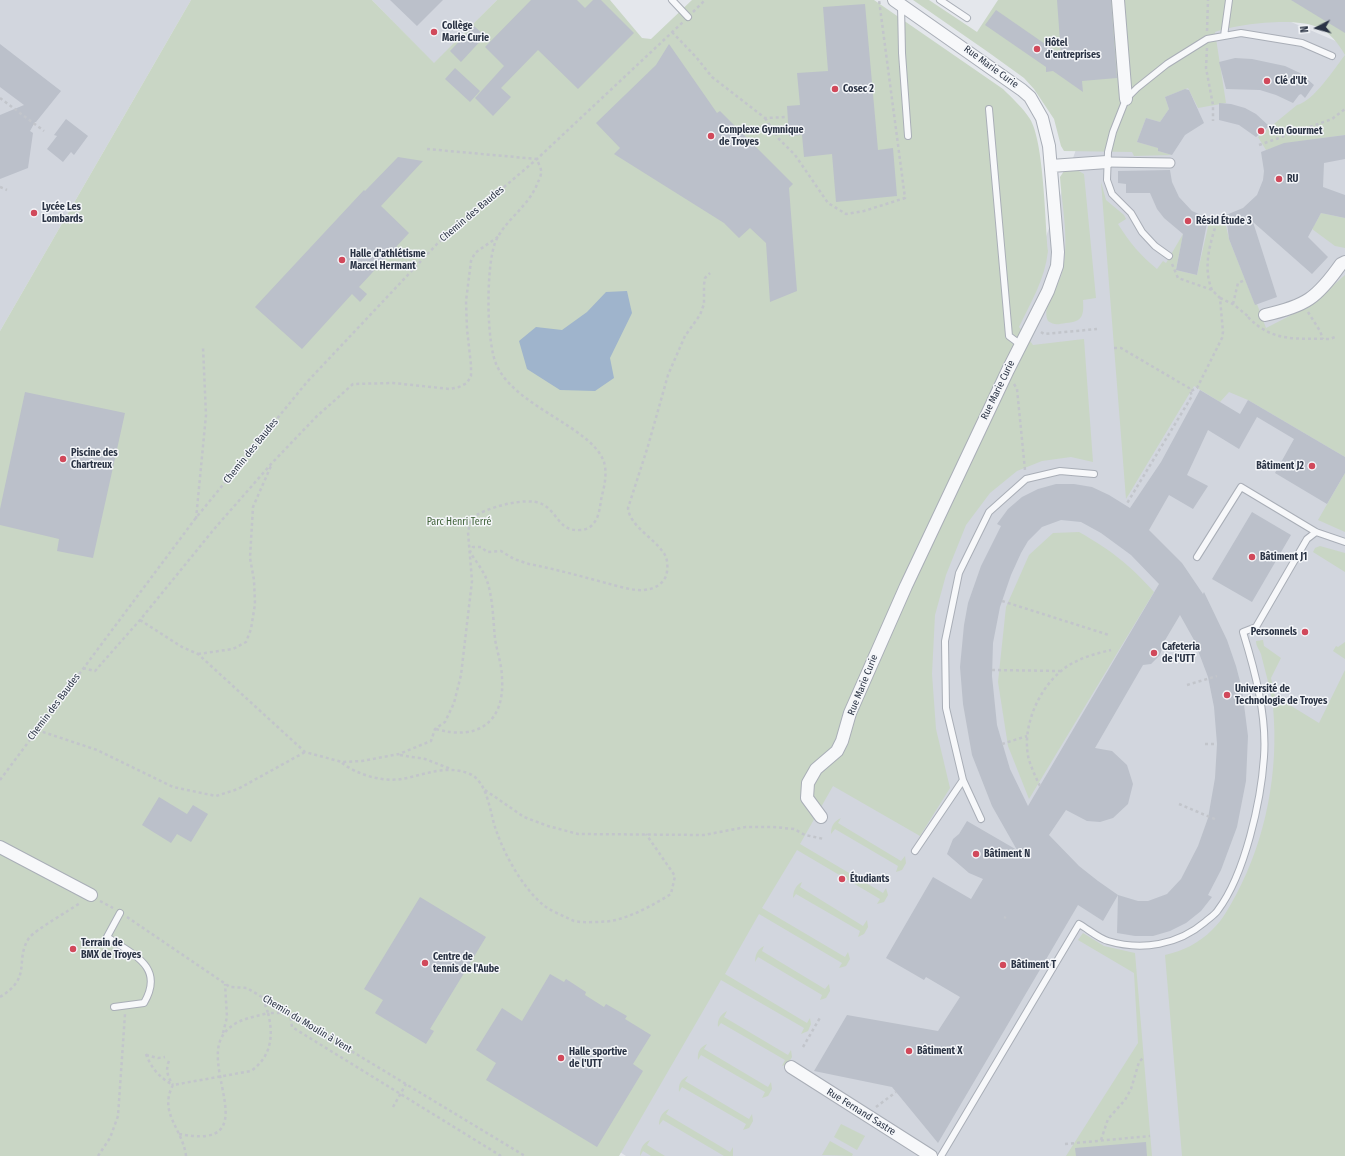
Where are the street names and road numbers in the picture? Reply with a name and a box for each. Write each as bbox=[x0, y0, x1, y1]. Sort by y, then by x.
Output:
street label: Rue Marie Curie bbox=[961, 43, 1021, 91]
street label: Chemin des Baudes bbox=[437, 184, 507, 244]
street label: Rue Marie Curie bbox=[978, 358, 1018, 422]
street label: Chemin des Baudes bbox=[221, 416, 281, 486]
street label: Rue Marie Curie bbox=[845, 653, 881, 717]
street label: Chemin des Baudes bbox=[25, 671, 83, 743]
street label: Chemin du Moulin à Vent bbox=[260, 993, 354, 1055]
street label: Rue Fernand Sastre bbox=[824, 1086, 898, 1138]

